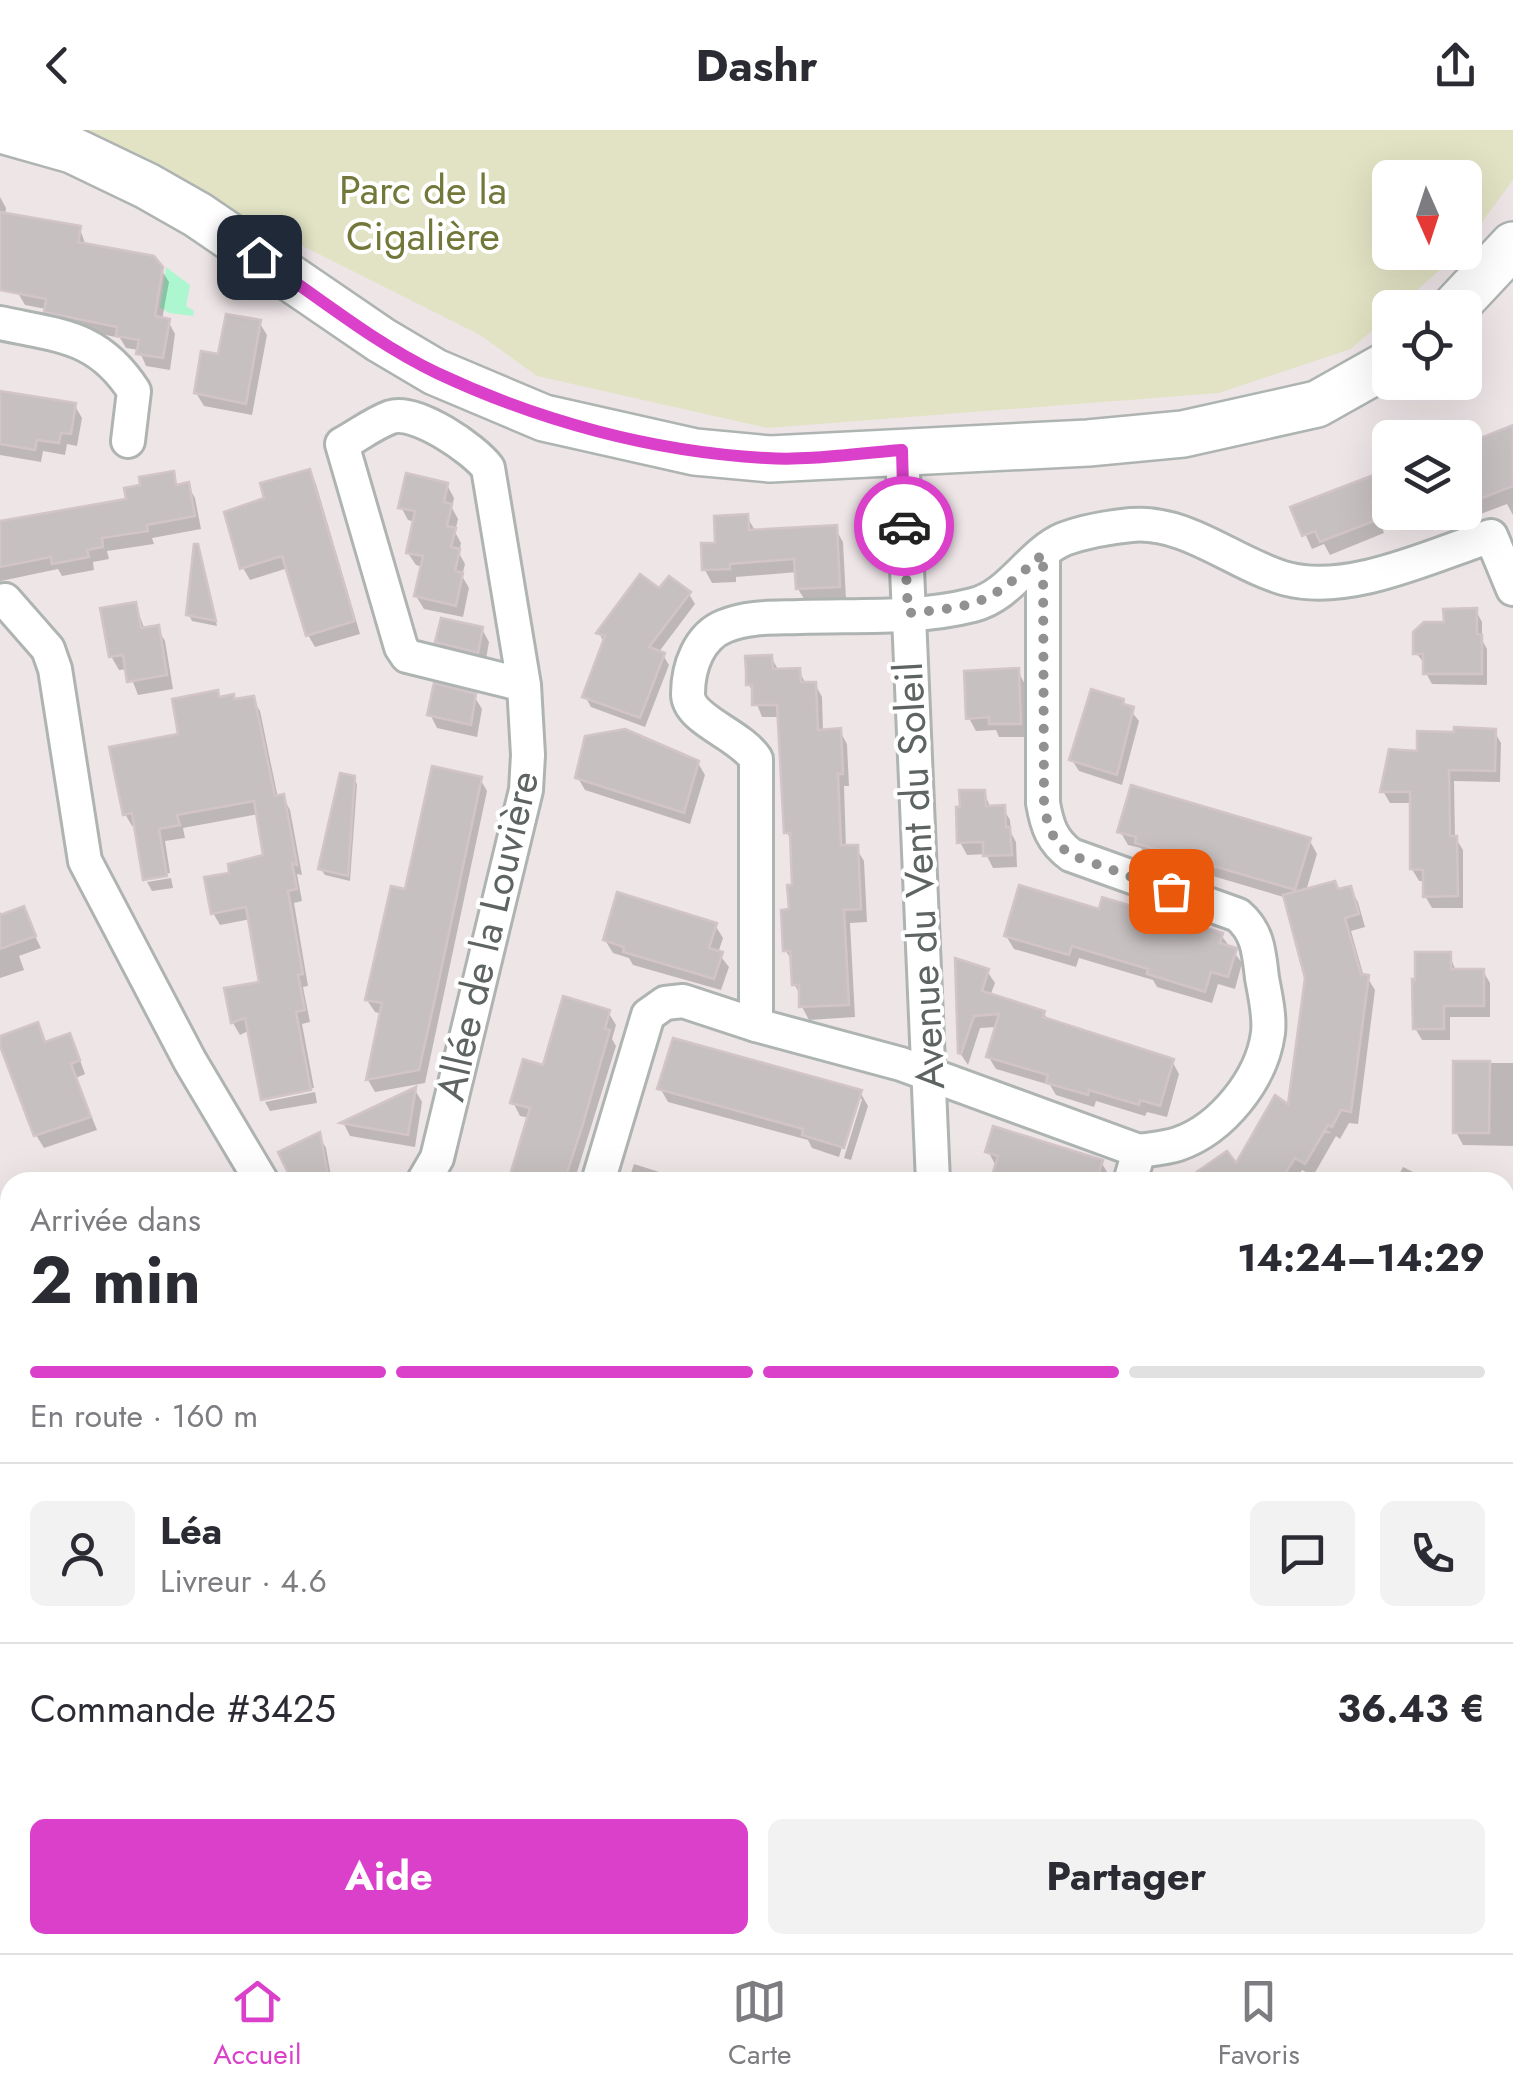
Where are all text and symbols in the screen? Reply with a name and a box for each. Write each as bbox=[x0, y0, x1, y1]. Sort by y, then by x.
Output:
text: Dashr bbox=[696, 33, 817, 98]
icon: back bbox=[30, 38, 85, 93]
icon: share bbox=[1428, 38, 1483, 93]
north arrow bbox=[1372, 160, 1482, 270]
map controls bbox=[1372, 160, 1482, 530]
park label: Parc de la Cigalière bbox=[339, 161, 507, 265]
pin bbox=[217, 215, 302, 300]
icon: home bbox=[232, 230, 287, 285]
button: locate bbox=[1372, 290, 1482, 400]
button: layers bbox=[1372, 420, 1482, 530]
courier bbox=[854, 476, 954, 576]
icon: car bbox=[877, 499, 932, 554]
street label: Avenue du Vent du Soleil bbox=[879, 661, 959, 1091]
street label: Allée de la Louvière bbox=[421, 765, 553, 1107]
pin bbox=[1129, 849, 1214, 934]
icon: bag bbox=[1144, 864, 1199, 919]
text: Arrivée dans bbox=[30, 1197, 201, 1243]
text: 14:24–14:29 bbox=[1237, 1230, 1485, 1285]
text: 2 min bbox=[30, 1233, 201, 1327]
text: En route · 160 m bbox=[30, 1393, 258, 1439]
button: person bbox=[30, 1501, 135, 1606]
button: chat bbox=[1250, 1501, 1355, 1606]
button: phone bbox=[1380, 1501, 1485, 1606]
text: Léa bbox=[160, 1503, 222, 1558]
text: Livreur · 4.6 bbox=[160, 1558, 327, 1604]
text: Commande #3425 bbox=[30, 1681, 336, 1736]
text: 36.43 € bbox=[1337, 1681, 1485, 1736]
button: Aide bbox=[30, 1819, 748, 1934]
button: Partager bbox=[768, 1819, 1485, 1934]
tab: Accueil bbox=[213, 1974, 301, 2075]
tab: Carte bbox=[728, 1974, 791, 2075]
tab: Favoris bbox=[1218, 1974, 1300, 2075]

